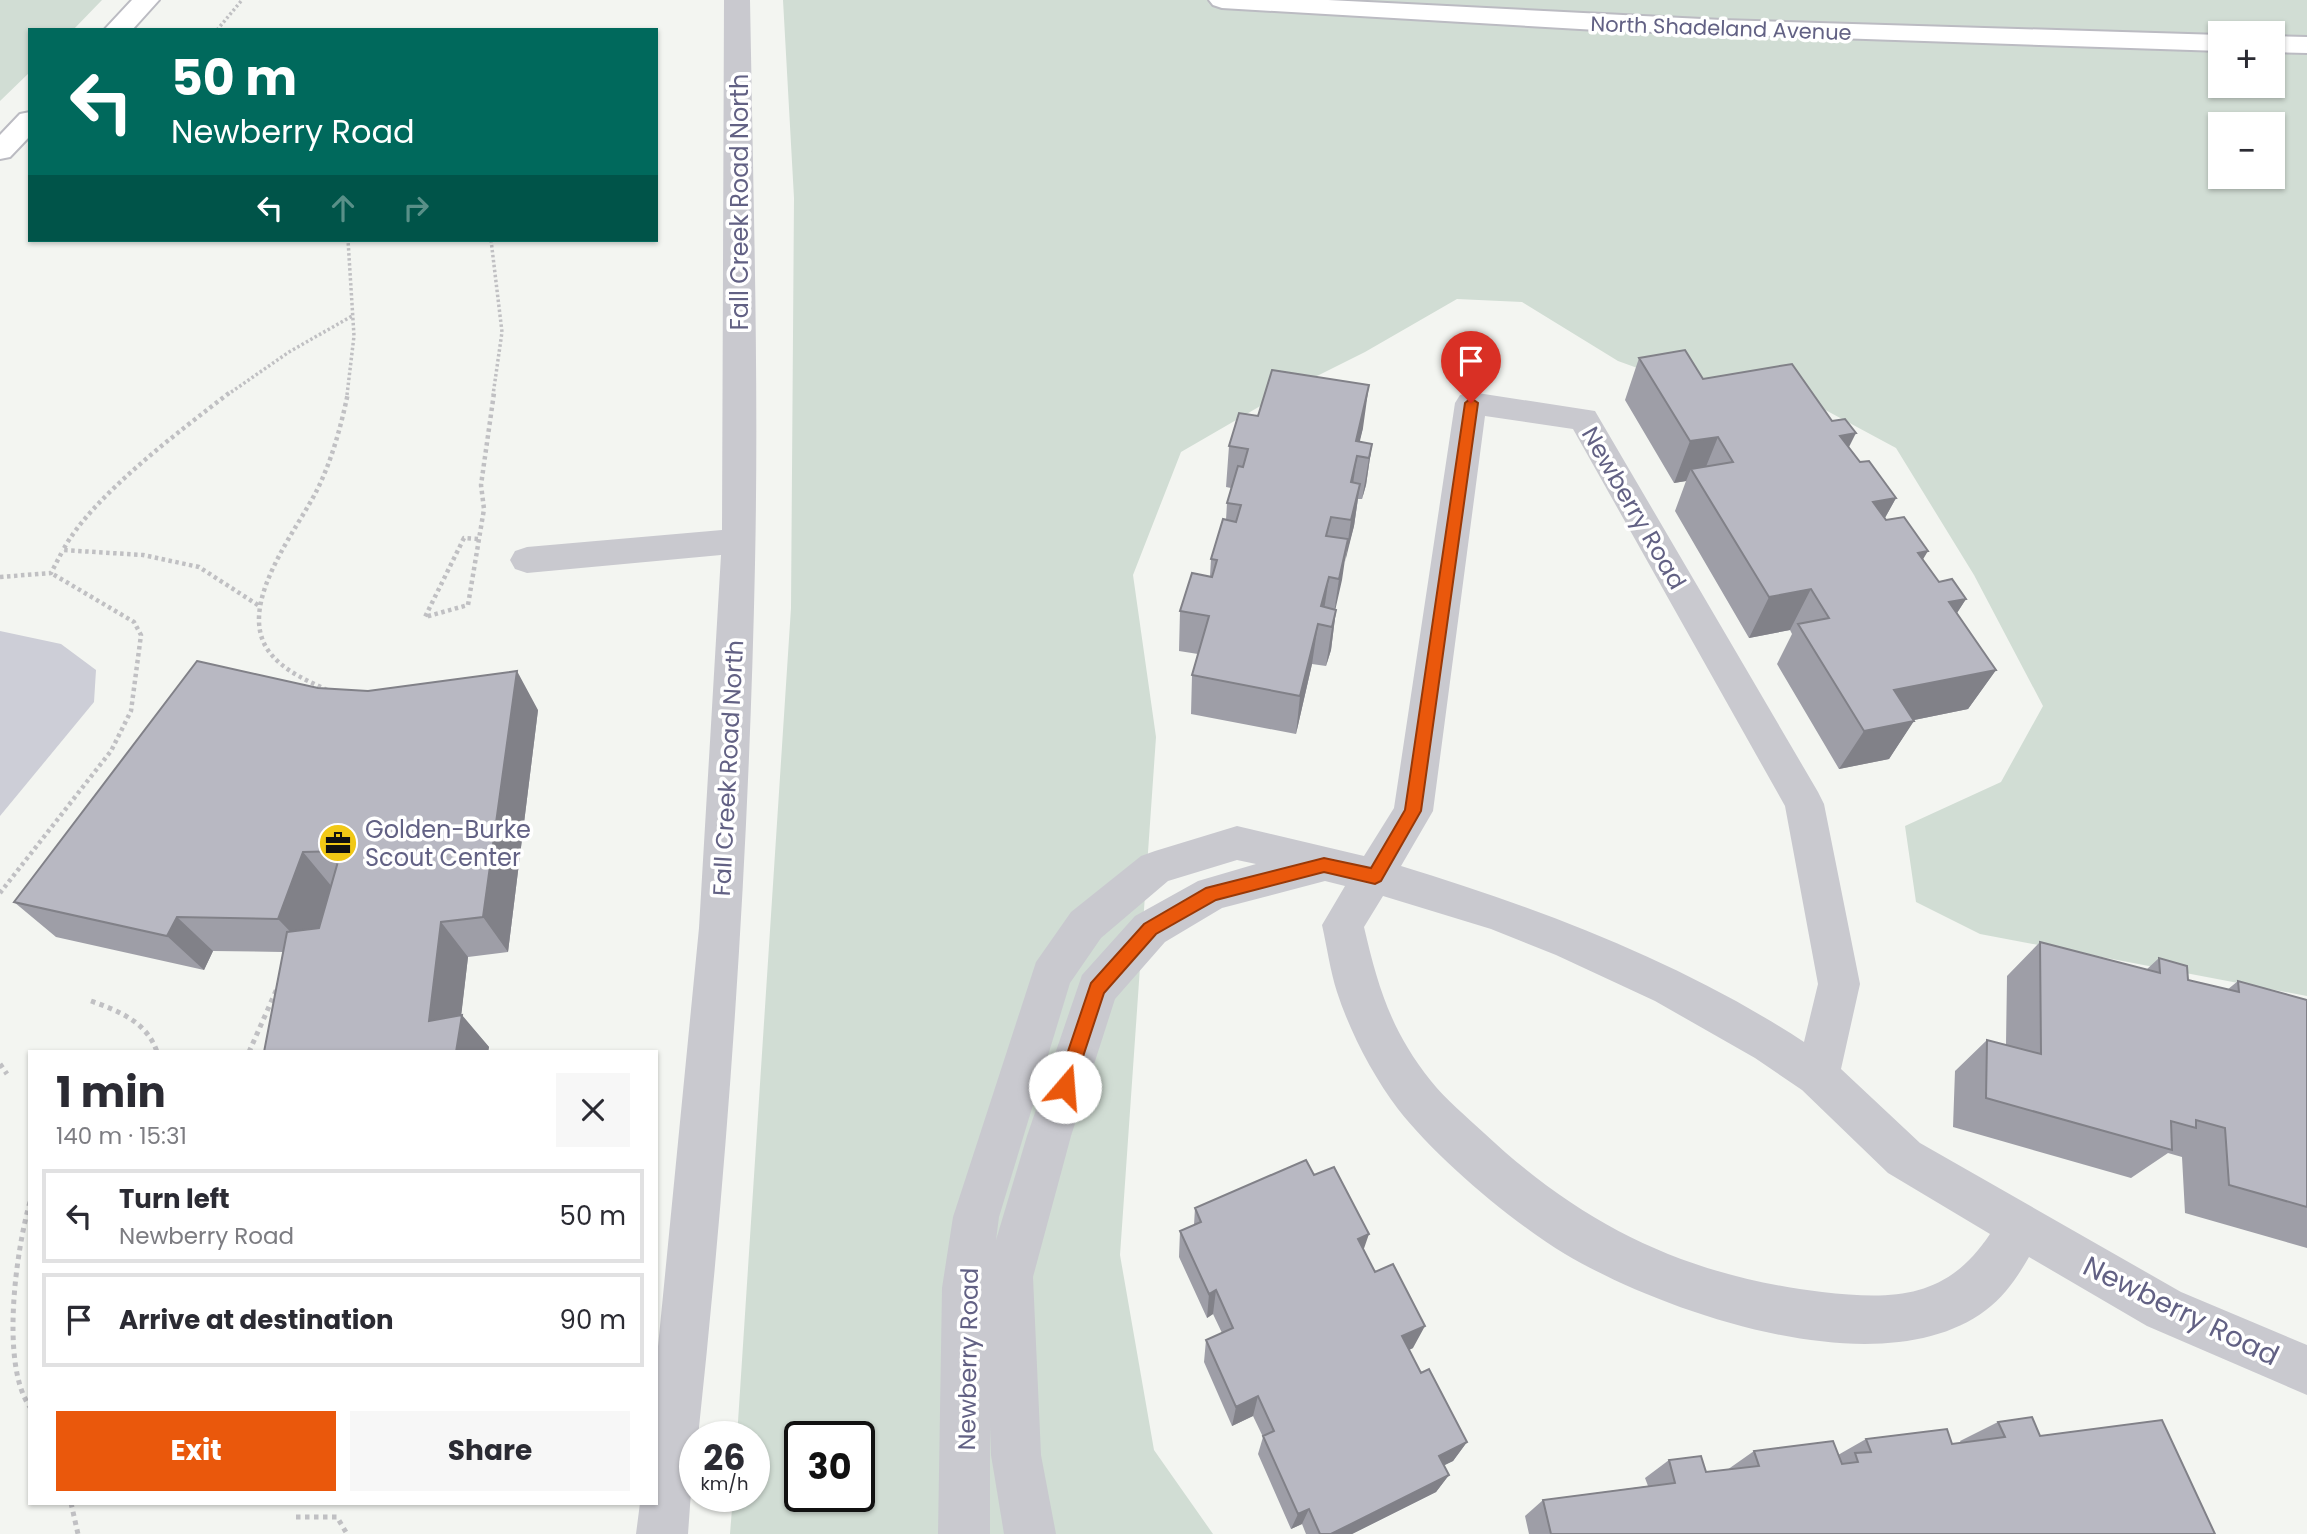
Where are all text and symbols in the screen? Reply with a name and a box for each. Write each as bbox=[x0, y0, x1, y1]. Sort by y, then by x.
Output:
street label: North Shadeland Avenue bbox=[1590, 9, 1852, 47]
map controls bbox=[2208, 21, 2285, 189]
button: + bbox=[2208, 21, 2285, 98]
text: 50 m bbox=[171, 44, 297, 112]
icon: left bbox=[56, 56, 147, 147]
street label: Fall Creek Road North bbox=[723, 74, 756, 330]
text: Newberry Road bbox=[171, 109, 415, 154]
button: − bbox=[2208, 112, 2285, 189]
icon: left bbox=[251, 189, 289, 227]
icon: ahead bbox=[324, 189, 362, 227]
icon: right bbox=[397, 189, 435, 227]
pin bbox=[1441, 331, 1501, 403]
icon: arrive bbox=[1452, 342, 1490, 380]
street label: Newberry Road bbox=[1574, 421, 1694, 595]
street label: Fall Creek Road North bbox=[705, 639, 751, 897]
place label: Golden-Burke Scout Center bbox=[365, 813, 531, 874]
office icon: Golden-Burke Scout Center bbox=[317, 822, 359, 864]
position arrow bbox=[1028, 1050, 1102, 1124]
text: 1 min bbox=[56, 1063, 166, 1122]
button: close bbox=[556, 1073, 630, 1147]
text: 140 m · 15:31 bbox=[56, 1120, 187, 1152]
text: Turn left bbox=[119, 1181, 230, 1217]
icon: left bbox=[60, 1197, 98, 1235]
text: 50 m bbox=[560, 1198, 626, 1234]
text: Newberry Road bbox=[119, 1220, 294, 1252]
street label: Newberry Road bbox=[2077, 1247, 2285, 1375]
street label: Newberry Road bbox=[950, 1267, 986, 1451]
icon: arrive bbox=[60, 1301, 98, 1339]
text: Arrive at destination bbox=[119, 1302, 394, 1338]
text: 90 m bbox=[560, 1302, 626, 1338]
button: Exit bbox=[56, 1411, 336, 1491]
button: Share bbox=[350, 1411, 630, 1491]
speed limit sign: 30 bbox=[784, 1421, 875, 1512]
text: 26 bbox=[703, 1433, 746, 1482]
text: km/h bbox=[701, 1471, 748, 1496]

